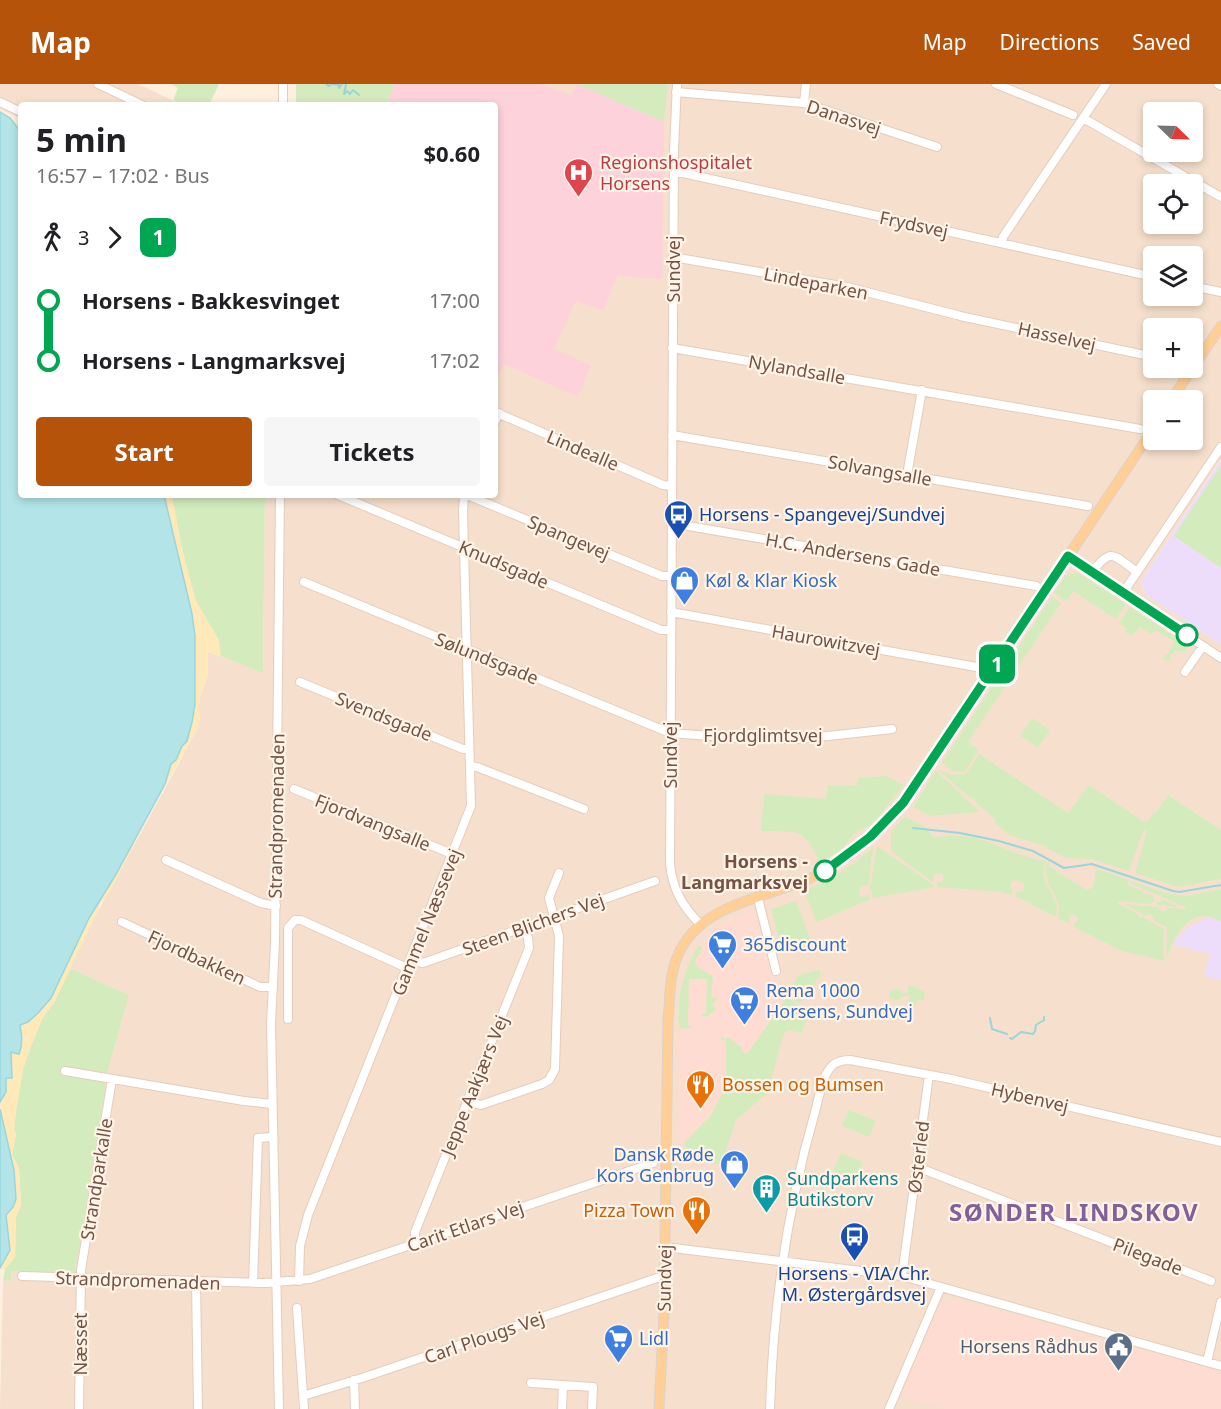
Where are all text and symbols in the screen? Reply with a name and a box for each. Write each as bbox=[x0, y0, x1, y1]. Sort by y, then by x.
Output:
text: Map bbox=[30, 23, 91, 61]
text: Map bbox=[923, 28, 967, 56]
text: Directions bbox=[1000, 28, 1099, 56]
text: Saved bbox=[1132, 28, 1191, 56]
street label: Danasvej bbox=[804, 94, 884, 140]
north arrow bbox=[1143, 102, 1203, 162]
map controls bbox=[1143, 102, 1203, 450]
text: 5 min bbox=[36, 117, 127, 162]
text: $0.60 bbox=[423, 138, 480, 168]
place label: Regionshospitalet Horsens bbox=[600, 150, 752, 195]
hospital icon: Regionshospitalet Horsens bbox=[563, 156, 595, 198]
text: 16:57 – 17:02 · Bus bbox=[36, 162, 209, 189]
button: locate bbox=[1143, 174, 1203, 234]
street label: Frydsvej bbox=[877, 205, 951, 243]
icon: walk bbox=[36, 221, 69, 254]
icon: forward bbox=[98, 221, 131, 254]
text: 1 bbox=[152, 223, 164, 251]
text: 3 bbox=[78, 224, 89, 251]
street label: Sundvej bbox=[661, 235, 685, 303]
button: layers bbox=[1143, 246, 1203, 306]
street label: Lindeparken bbox=[762, 261, 870, 305]
text: Horsens - Bakkesvinget bbox=[82, 285, 340, 315]
text: 17:00 bbox=[429, 287, 480, 314]
street label: Hasselvej bbox=[1016, 316, 1098, 356]
button: + bbox=[1143, 318, 1203, 378]
text: Horsens - Langmarksvej bbox=[82, 345, 346, 375]
text: 17:02 bbox=[429, 347, 480, 374]
street label: Nylandsalle bbox=[747, 349, 847, 389]
button: − bbox=[1143, 390, 1203, 450]
button: Start bbox=[36, 417, 252, 486]
button: Tickets bbox=[264, 417, 480, 486]
street label: Lindealle bbox=[543, 424, 623, 476]
street label: Solvangsalle bbox=[826, 449, 934, 491]
bus stop icon: Horsens - Spangevej/Sundvej bbox=[662, 498, 694, 540]
place label: Horsens - Spangevej/Sundvej bbox=[699, 502, 945, 526]
street label: Spangevej bbox=[524, 509, 614, 565]
street label: H.C. Andersens Gade bbox=[764, 527, 942, 581]
street label: Knudsgade bbox=[455, 534, 553, 594]
shop icon: Køl & Klar Kiosk bbox=[668, 564, 700, 606]
place label: Køl & Klar Kiosk bbox=[705, 568, 838, 592]
street label: Haurowitzvej bbox=[770, 619, 882, 661]
unlabelled marker bbox=[1176, 624, 1198, 646]
street label: Sølundsgade bbox=[432, 626, 542, 690]
line badge: 1 bbox=[978, 644, 1016, 684]
text: 1 bbox=[991, 650, 1003, 678]
street label: Svendsgade bbox=[332, 686, 436, 746]
street label: Sundvej bbox=[658, 721, 682, 789]
street label: Fjordglimtsvej bbox=[703, 723, 823, 747]
street label: Strandpromenaden bbox=[263, 733, 289, 899]
street label: Fjordvangsalle bbox=[312, 788, 434, 856]
street label: Gammel Næssevej bbox=[386, 845, 466, 999]
place label: Horsens - Langmarksvej bbox=[681, 849, 808, 894]
marker: Horsens - Langmarksvej bbox=[814, 860, 836, 882]
street label: Steen Blichers Vej bbox=[459, 887, 607, 961]
street label: Fjordbakken bbox=[144, 924, 250, 990]
supermarket icon: 365discount bbox=[706, 928, 738, 970]
place label: 365discount bbox=[743, 932, 847, 956]
place label: Rema 1000 Horsens, Sundvej bbox=[766, 978, 913, 1023]
supermarket icon: Rema 1000 Horsens, Sundvej bbox=[729, 984, 761, 1026]
street label: Jeppe Aakjærs Vej bbox=[434, 1011, 513, 1161]
restaurant icon: Bossen og Bumsen bbox=[685, 1068, 717, 1110]
place label: Bossen og Bumsen bbox=[722, 1072, 884, 1096]
street label: Hybenvej bbox=[989, 1076, 1071, 1118]
street label: Strandparkalle bbox=[74, 1116, 118, 1242]
street label: Østerled bbox=[902, 1119, 934, 1195]
place label: Dansk Røde Kors Genbrug bbox=[596, 1142, 714, 1187]
shop icon: Dansk Røde Kors Genbrug bbox=[719, 1148, 751, 1190]
place label: Sundparkens Butikstorv bbox=[787, 1166, 898, 1211]
building icon: Sundparkens Butikstorv bbox=[750, 1172, 782, 1214]
restaurant icon: Pizza Town bbox=[680, 1194, 712, 1236]
street label: Carit Etlars Vej bbox=[403, 1195, 527, 1257]
district label: SØNDER LINDSKOV bbox=[949, 1195, 1199, 1228]
place label: Pizza Town bbox=[583, 1198, 675, 1222]
bus stop icon: Horsens - VIA/Chr. M. Østergårdsvej bbox=[838, 1220, 870, 1262]
street label: Pilegade bbox=[1110, 1232, 1186, 1280]
street label: Sundvej bbox=[651, 1244, 677, 1312]
place label: Horsens - VIA/Chr. M. Østergårdsvej bbox=[778, 1261, 930, 1306]
street label: Strandpromenaden bbox=[55, 1265, 221, 1295]
street label: Carl Plougs Vej bbox=[421, 1305, 547, 1369]
street label: Næsset bbox=[68, 1312, 92, 1376]
supermarket icon: Lidl bbox=[602, 1322, 634, 1364]
place label: Lidl bbox=[639, 1326, 669, 1350]
public building icon: Horsens Rådhus bbox=[1103, 1330, 1135, 1372]
place label: Horsens Rådhus bbox=[960, 1334, 1098, 1358]

